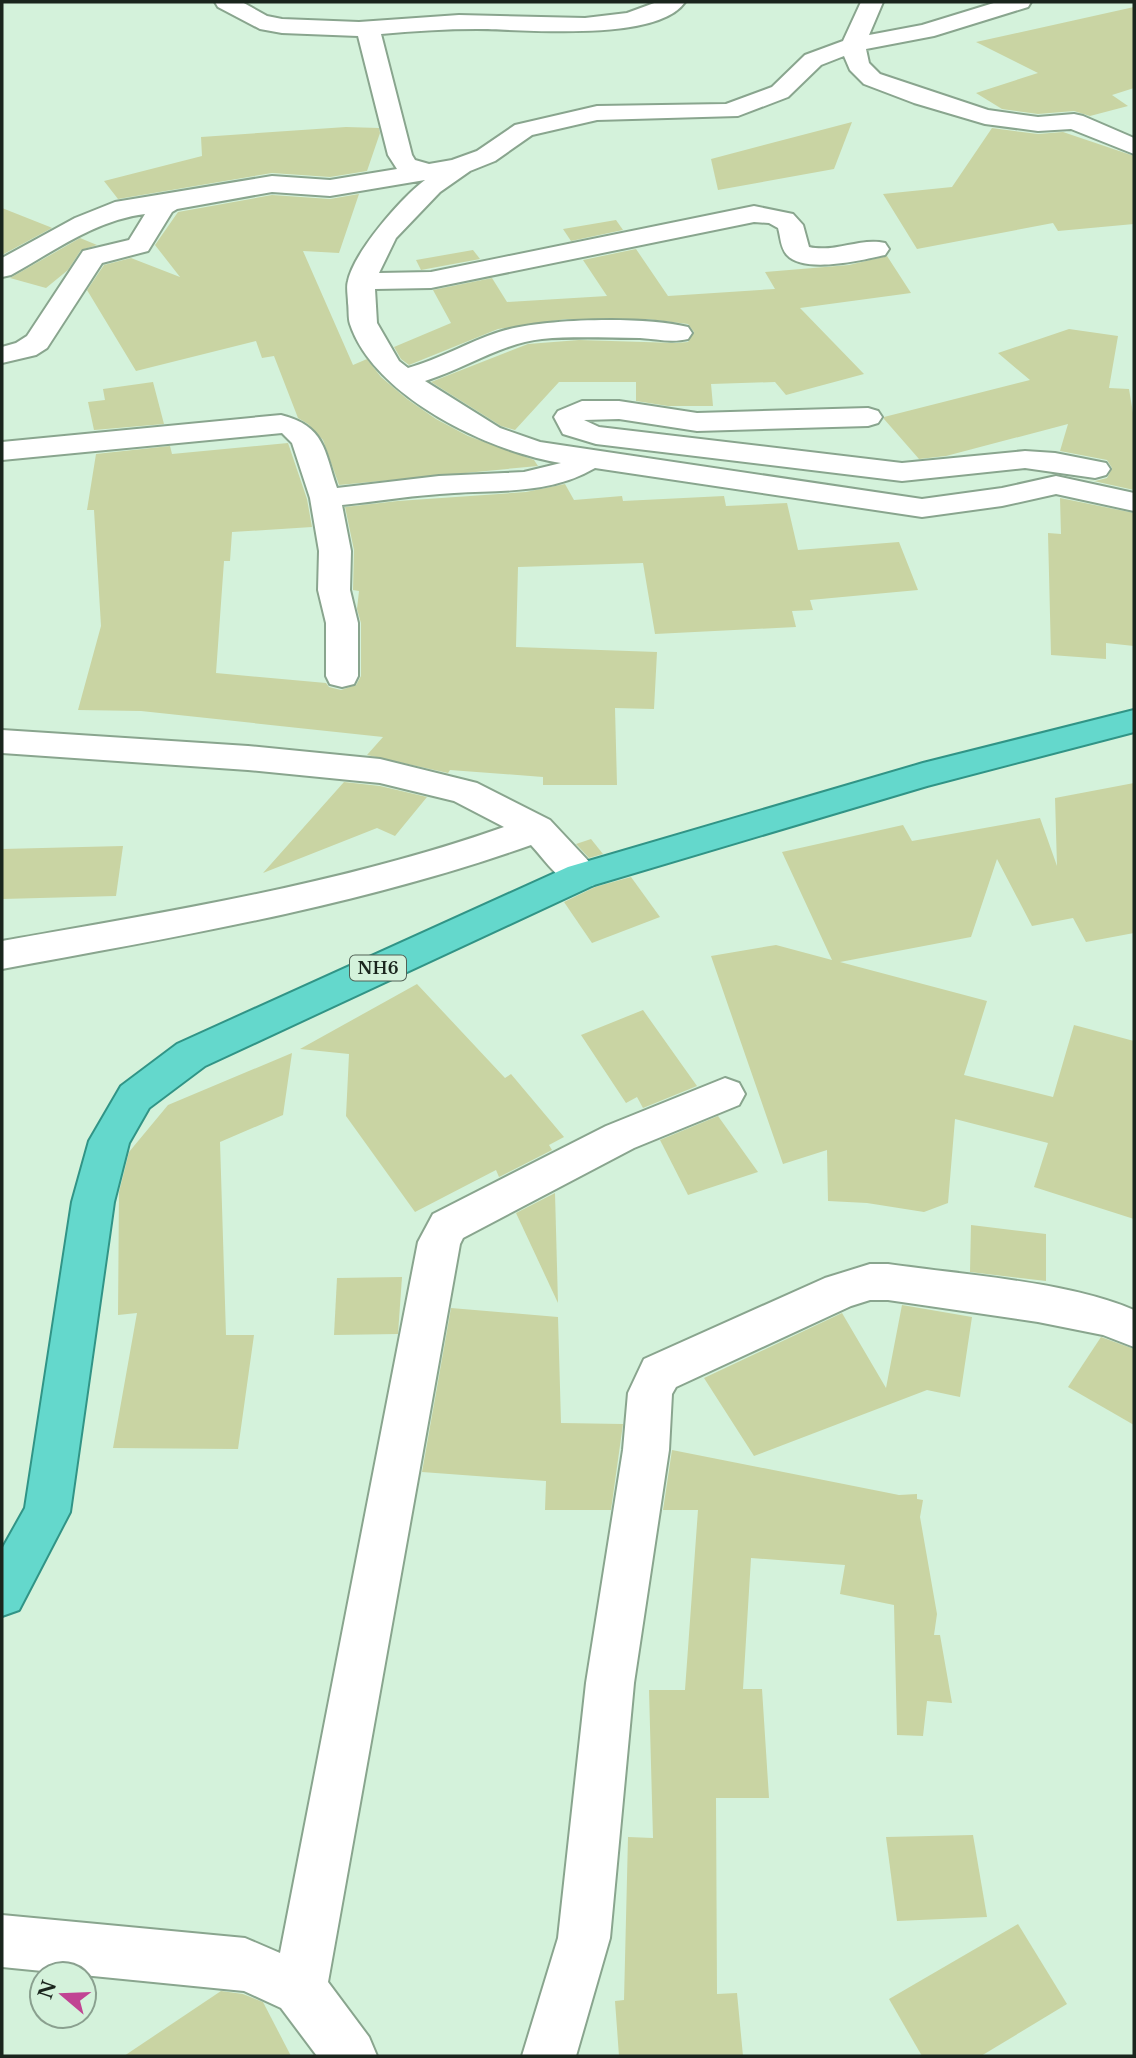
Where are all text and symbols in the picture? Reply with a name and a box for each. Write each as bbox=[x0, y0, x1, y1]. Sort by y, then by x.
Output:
road number: NH6 bbox=[350, 956, 406, 980]
north arrow bbox=[28, 1960, 98, 2030]
text: N bbox=[34, 1977, 61, 2002]

